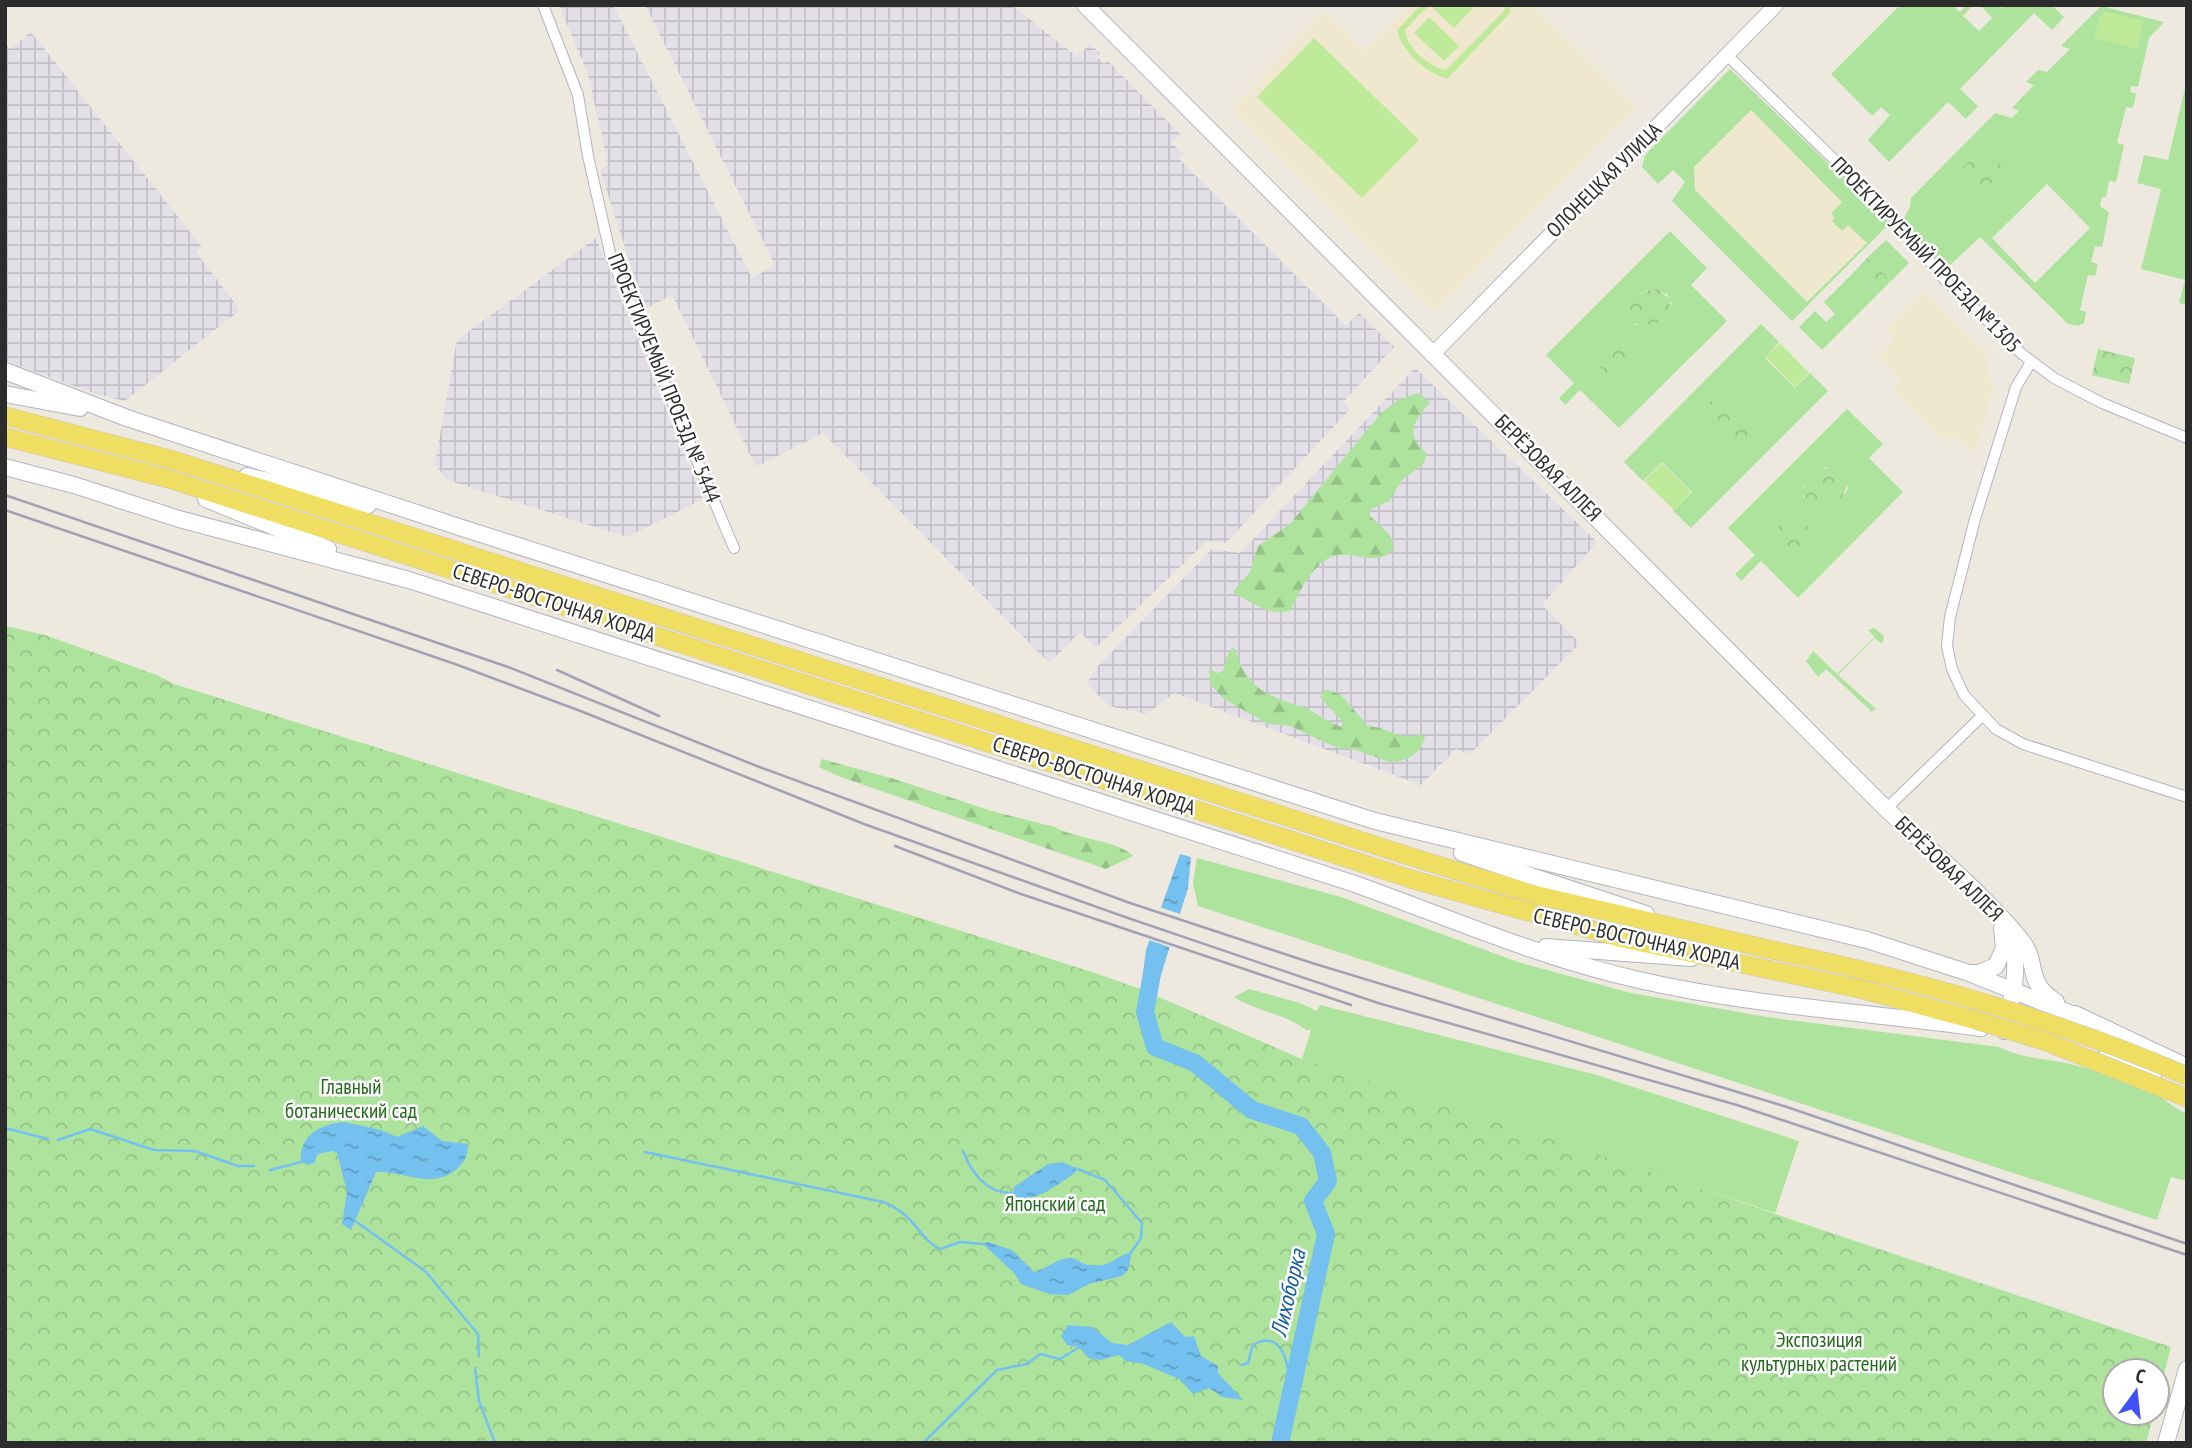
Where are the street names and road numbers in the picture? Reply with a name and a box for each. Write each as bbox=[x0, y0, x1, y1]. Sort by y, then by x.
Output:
street label: ОЛОНЕЦКАЯ УЛИЦА bbox=[1540, 116, 1667, 243]
street label: ПРОЕКТИРУЕМЫЙ ПРОЕЗД №1305 bbox=[1826, 151, 2027, 358]
street label: ПРОЕКТИРУЕМЫЙ ПРОЕЗД № 5444 bbox=[602, 249, 727, 507]
street label: БЕРЁЗОВАЯ АЛЛЕЯ bbox=[1489, 408, 1608, 527]
street label: СЕВЕРО-ВОСТОЧНАЯ ХОРДА bbox=[449, 557, 659, 648]
street label: СЕВЕРО-ВОСТОЧНАЯ ХОРДА bbox=[989, 730, 1199, 821]
street label: БЕРЁЗОВАЯ АЛЛЕЯ bbox=[1889, 810, 2009, 927]
street label: СЕВЕРО-ВОСТОЧНАЯ ХОРДА bbox=[1531, 902, 1743, 975]

